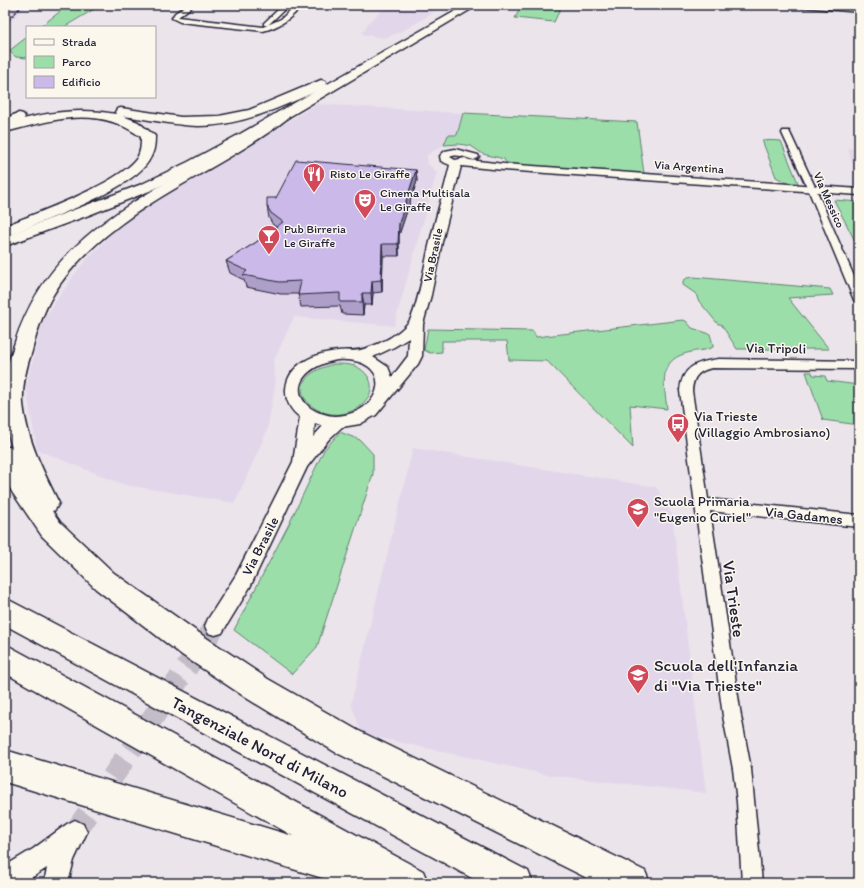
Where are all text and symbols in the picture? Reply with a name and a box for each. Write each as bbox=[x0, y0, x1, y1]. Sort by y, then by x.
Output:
legend bbox=[26, 26, 156, 98]
text: Strada bbox=[62, 35, 97, 49]
text: Parco bbox=[62, 55, 91, 69]
text: Edificio bbox=[62, 75, 101, 89]
street label: Via Argentina bbox=[654, 158, 724, 176]
restaurant icon: Risto Le Giraffe bbox=[301, 161, 327, 194]
place label: Risto Le Giraffe bbox=[330, 167, 410, 181]
street label: Via Messico bbox=[810, 170, 848, 230]
place label: Cinema Multisala Le Giraffe bbox=[380, 186, 471, 214]
theatre icon: Cinema Multisala Le Giraffe bbox=[352, 187, 378, 220]
place label: Pub Birreria Le Giraffe bbox=[284, 222, 346, 250]
bar icon: Pub Birreria Le Giraffe bbox=[256, 223, 282, 256]
street label: Via Brasile bbox=[420, 226, 446, 283]
street label: Via Tripoli bbox=[746, 339, 806, 358]
place label: Via Trieste (Villaggio Ambrosiano) bbox=[694, 408, 830, 441]
bus stop icon: Via Trieste (Villaggio Ambrosiano) bbox=[665, 411, 691, 444]
place label: Scuola Primaria "Eugenio Curiel" bbox=[654, 493, 751, 526]
school or university icon: Scuola Primaria "Eugenio Curiel" bbox=[625, 496, 651, 529]
street label: Via Gadames bbox=[764, 503, 844, 528]
street label: Via Brasile bbox=[238, 514, 283, 579]
street label: Via Trieste bbox=[719, 559, 749, 639]
place label: Scuola dell'Infanzia di "Via Trieste" bbox=[654, 655, 798, 695]
school or university icon: Scuola dell'Infanzia di "Via Trieste" bbox=[625, 662, 651, 695]
street label: Tangenziale Nord di Milano bbox=[168, 692, 352, 802]

